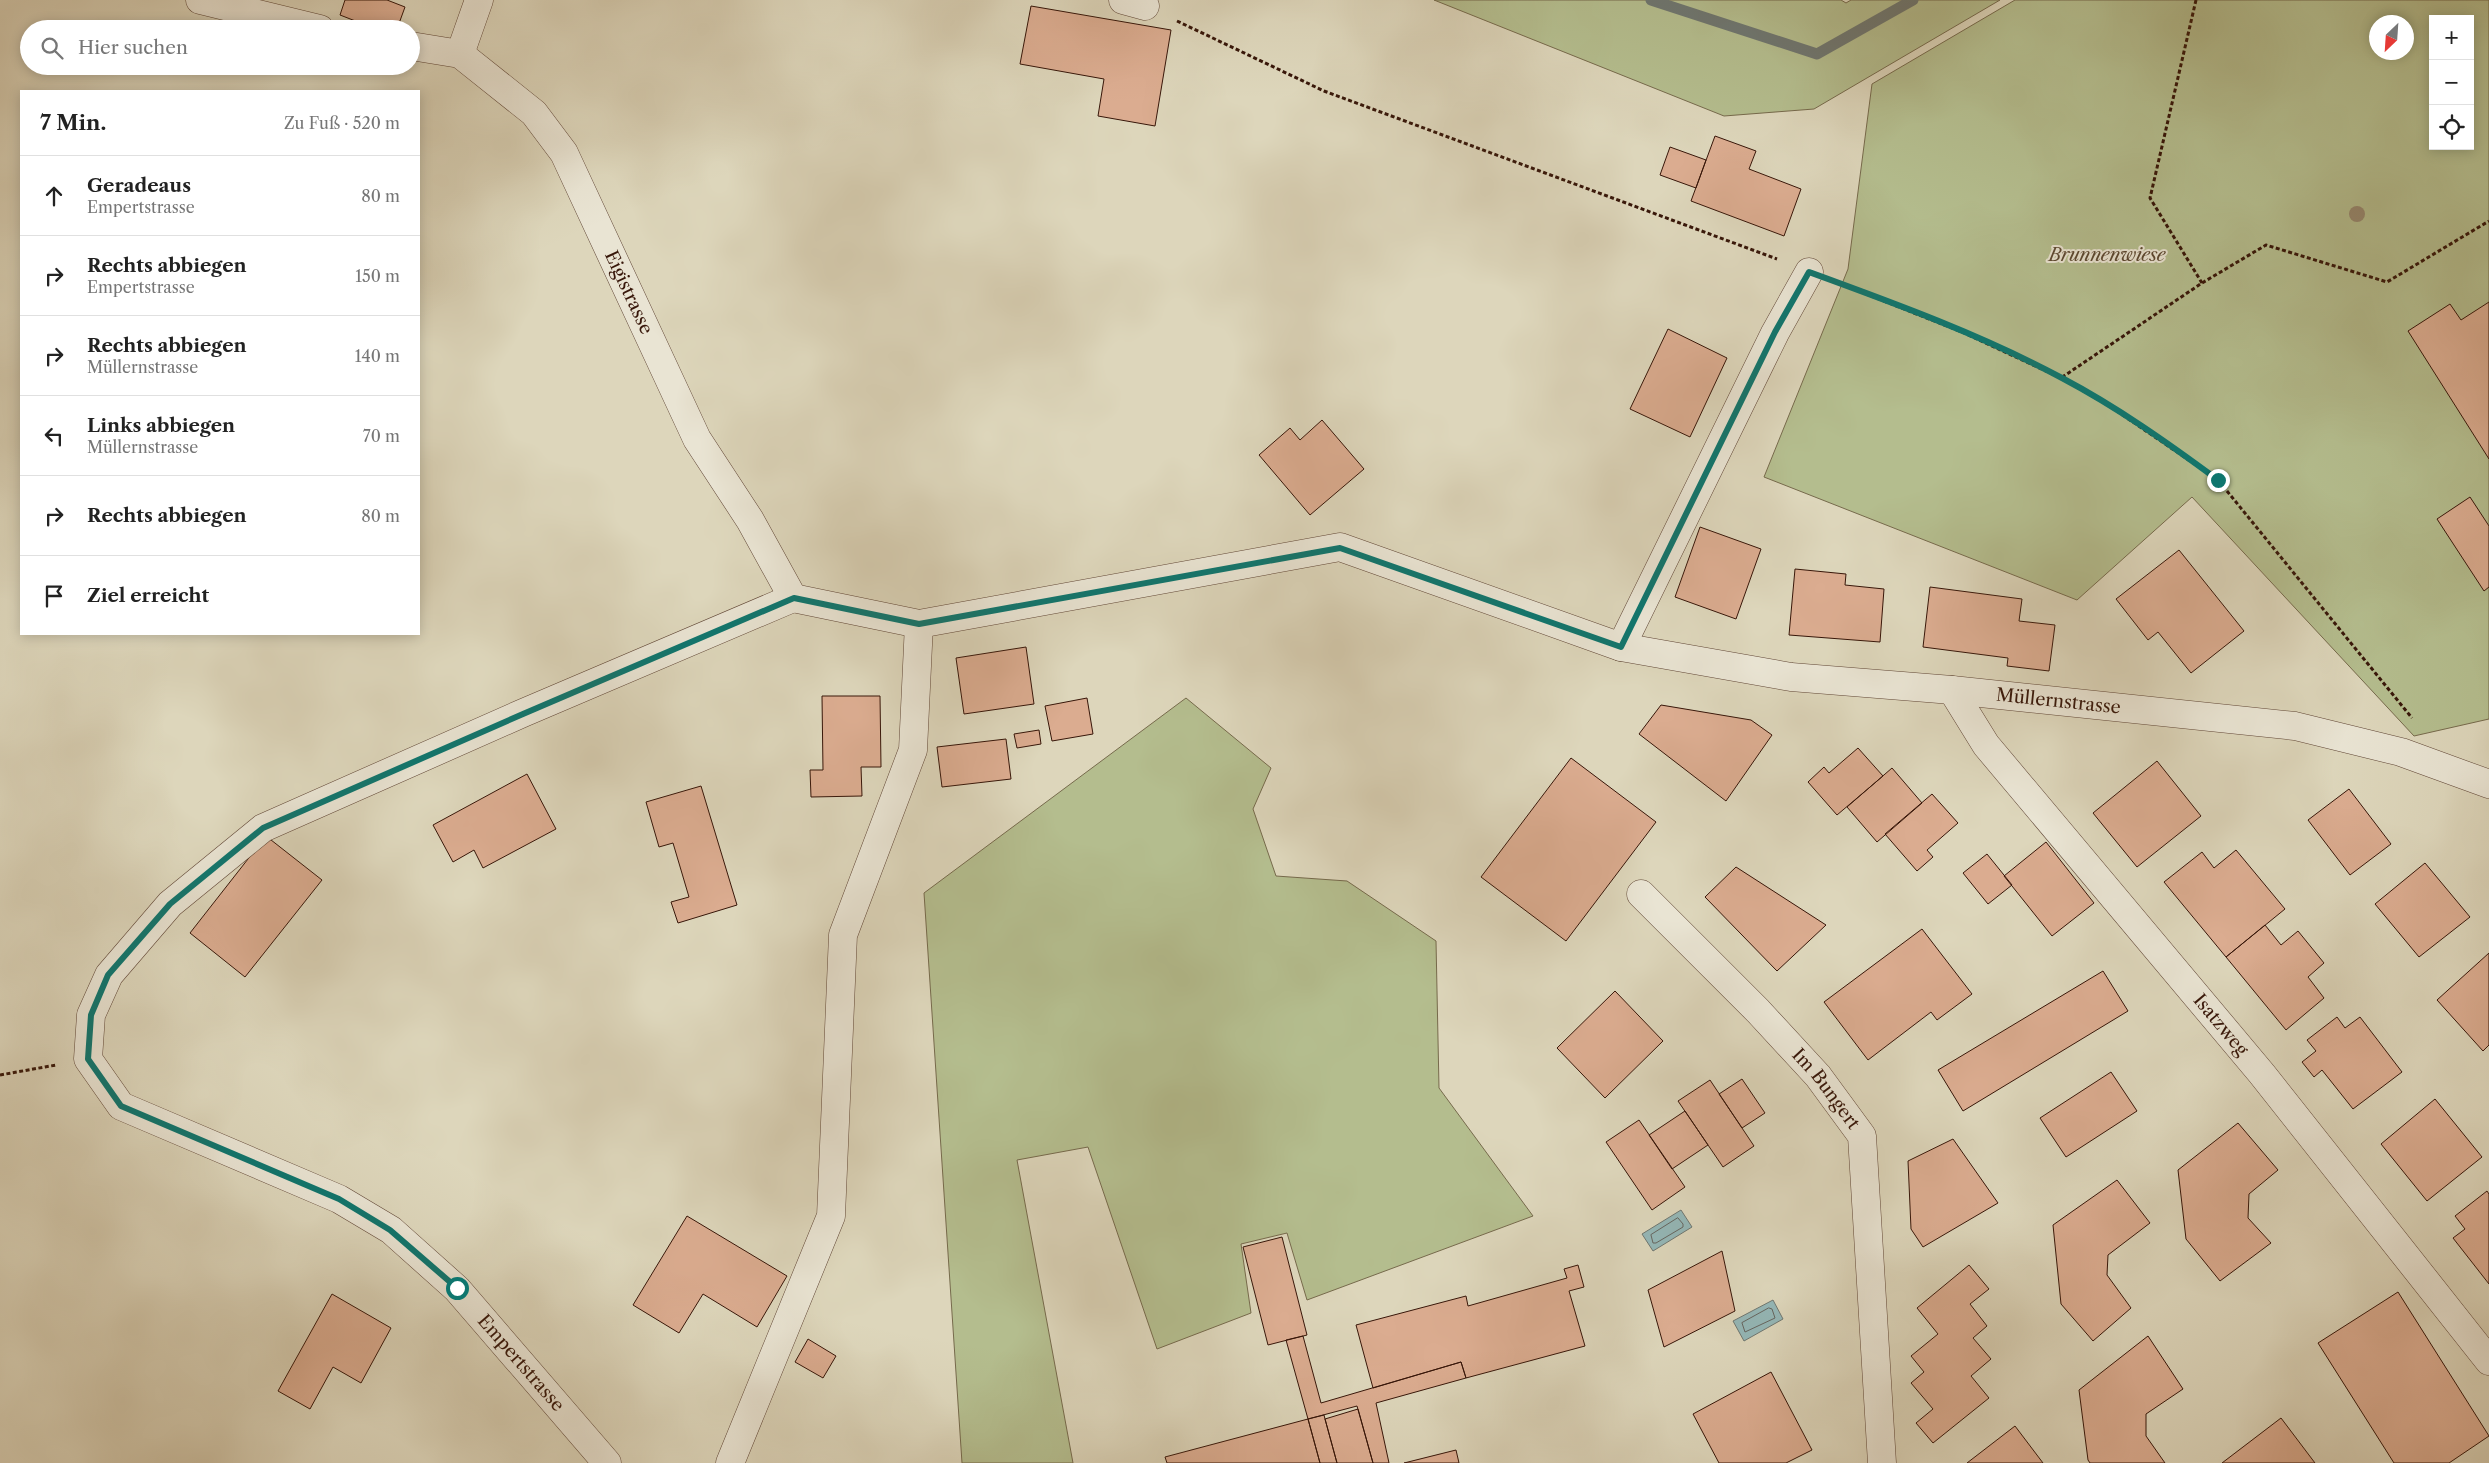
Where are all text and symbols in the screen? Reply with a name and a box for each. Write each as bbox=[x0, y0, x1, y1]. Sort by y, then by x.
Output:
north arrow bbox=[2369, 15, 2414, 60]
map controls bbox=[2429, 15, 2474, 150]
button: + bbox=[2429, 15, 2474, 60]
search box bbox=[20, 20, 420, 75]
icon: search bbox=[38, 34, 66, 62]
text: Hier suchen bbox=[78, 36, 188, 59]
button: − bbox=[2429, 60, 2474, 105]
button: locate bbox=[2429, 105, 2474, 150]
text: 7 Min. bbox=[40, 110, 106, 135]
text: Zu Fuß · 520 m bbox=[284, 113, 400, 133]
text: Geradeaus bbox=[87, 174, 191, 197]
icon: ahead bbox=[40, 182, 68, 210]
text: 80 m bbox=[361, 186, 400, 206]
text: Empertstrasse bbox=[87, 197, 195, 217]
park label: Brunnenwiese bbox=[2047, 244, 2167, 266]
street label: Eigistrasse bbox=[600, 247, 658, 338]
text: Rechts abbiegen bbox=[87, 254, 247, 277]
icon: right bbox=[40, 262, 68, 290]
text: 150 m bbox=[355, 266, 400, 286]
text: Empertstrasse bbox=[87, 277, 195, 297]
text: Rechts abbiegen bbox=[87, 334, 247, 357]
icon: right bbox=[40, 342, 68, 370]
text: 140 m bbox=[355, 346, 400, 366]
text: Müllernstrasse bbox=[87, 357, 198, 377]
text: Links abbiegen bbox=[87, 414, 235, 437]
icon: left bbox=[40, 422, 68, 450]
text: 70 m bbox=[363, 426, 400, 446]
text: Müllernstrasse bbox=[87, 437, 198, 457]
route end bbox=[2207, 469, 2230, 492]
icon: right bbox=[40, 502, 68, 530]
text: Rechts abbiegen bbox=[87, 504, 247, 527]
text: 80 m bbox=[361, 506, 400, 526]
icon: arrive bbox=[40, 582, 68, 610]
text: Ziel erreicht bbox=[87, 584, 209, 607]
street label: Müllernstrasse bbox=[1995, 684, 2122, 719]
street label: Isatzweg bbox=[2189, 990, 2253, 1061]
street label: Im Bungert bbox=[1787, 1044, 1865, 1134]
route start bbox=[446, 1277, 469, 1300]
street label: Empertstrasse bbox=[473, 1310, 569, 1416]

